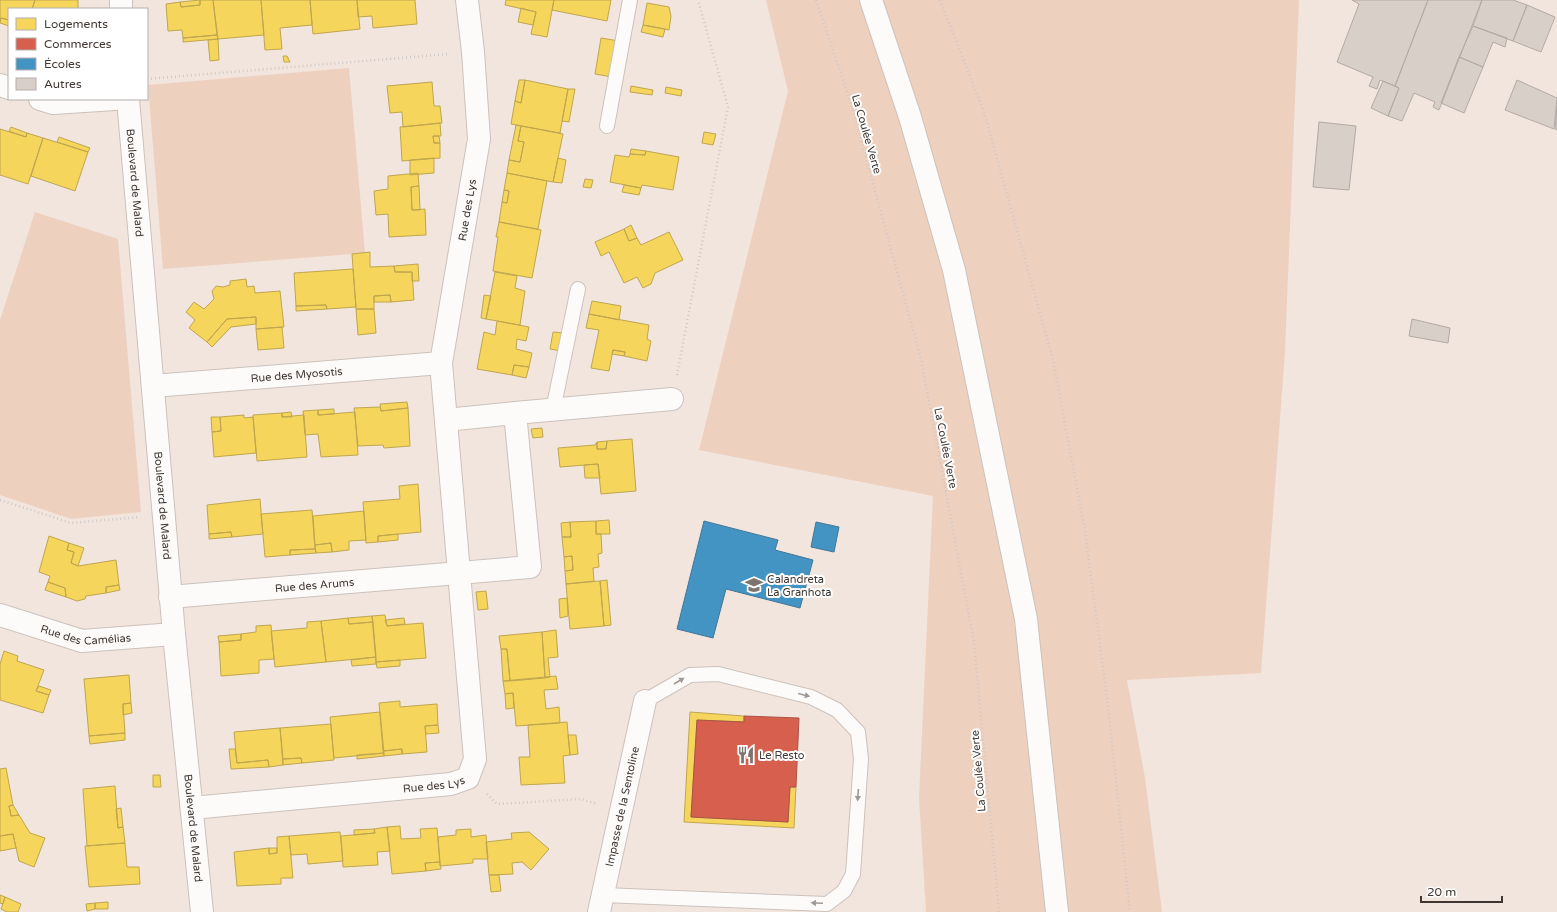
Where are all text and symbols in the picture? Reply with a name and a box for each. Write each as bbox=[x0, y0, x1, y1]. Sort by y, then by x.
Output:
legend bbox=[8, 8, 148, 100]
text: Logements bbox=[44, 17, 108, 31]
text: Commerces bbox=[44, 37, 112, 51]
text: Écoles bbox=[44, 57, 81, 71]
text: Autres bbox=[44, 77, 82, 91]
street label: La Coulée Verte bbox=[849, 93, 884, 175]
street label: Boulevard de Malard bbox=[124, 128, 146, 237]
street label: Rue des Lys bbox=[456, 178, 479, 242]
street label: Rue des Myosotis bbox=[250, 365, 343, 385]
street label: La Coulée Verte bbox=[931, 407, 960, 490]
street label: Boulevard de Malard bbox=[151, 451, 174, 560]
place label: Calandreta La Granhota bbox=[767, 573, 832, 599]
school or university icon: Calandreta La Granhota bbox=[744, 575, 764, 595]
street label: Rue des Arums bbox=[274, 576, 355, 595]
street label: Rue des Camélias bbox=[39, 622, 131, 648]
one-way arrow bbox=[673, 678, 685, 685]
one-way arrow bbox=[799, 692, 811, 698]
street label: La Coulée Verte bbox=[968, 729, 989, 812]
street label: Impasse de la Sentoline bbox=[603, 745, 642, 868]
restaurant icon: Le Resto bbox=[736, 745, 756, 765]
place label: Le Resto bbox=[759, 749, 805, 762]
street label: Boulevard de Malard bbox=[181, 773, 205, 883]
street label: Rue des Lys bbox=[402, 774, 467, 795]
one-way arrow bbox=[855, 789, 862, 801]
scale bar bbox=[1421, 878, 1502, 904]
text: 20 m bbox=[1427, 885, 1456, 899]
one-way arrow bbox=[810, 900, 823, 906]

